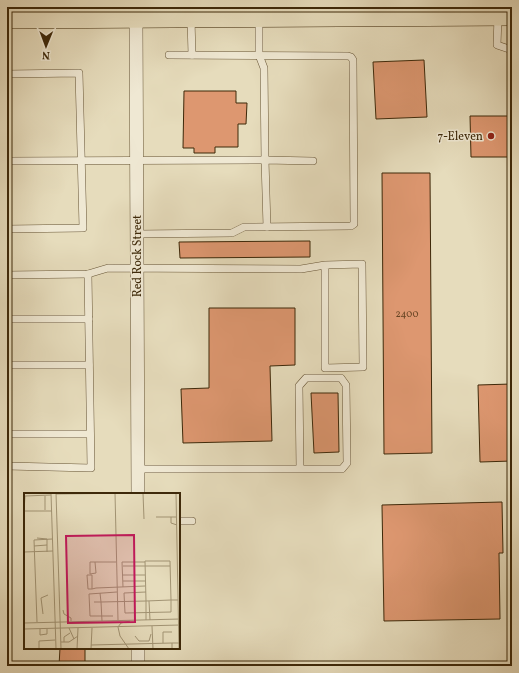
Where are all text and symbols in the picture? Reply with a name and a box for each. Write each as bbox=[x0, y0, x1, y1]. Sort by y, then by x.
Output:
north arrow bbox=[26, 26, 66, 66]
text: N bbox=[42, 47, 50, 62]
place label: 7-Eleven bbox=[438, 129, 483, 145]
marker: 7-Eleven bbox=[486, 131, 496, 141]
street label: Red Rock Street bbox=[130, 215, 146, 297]
house number: 2400 bbox=[395, 307, 419, 321]
inset map bbox=[24, 493, 180, 649]

